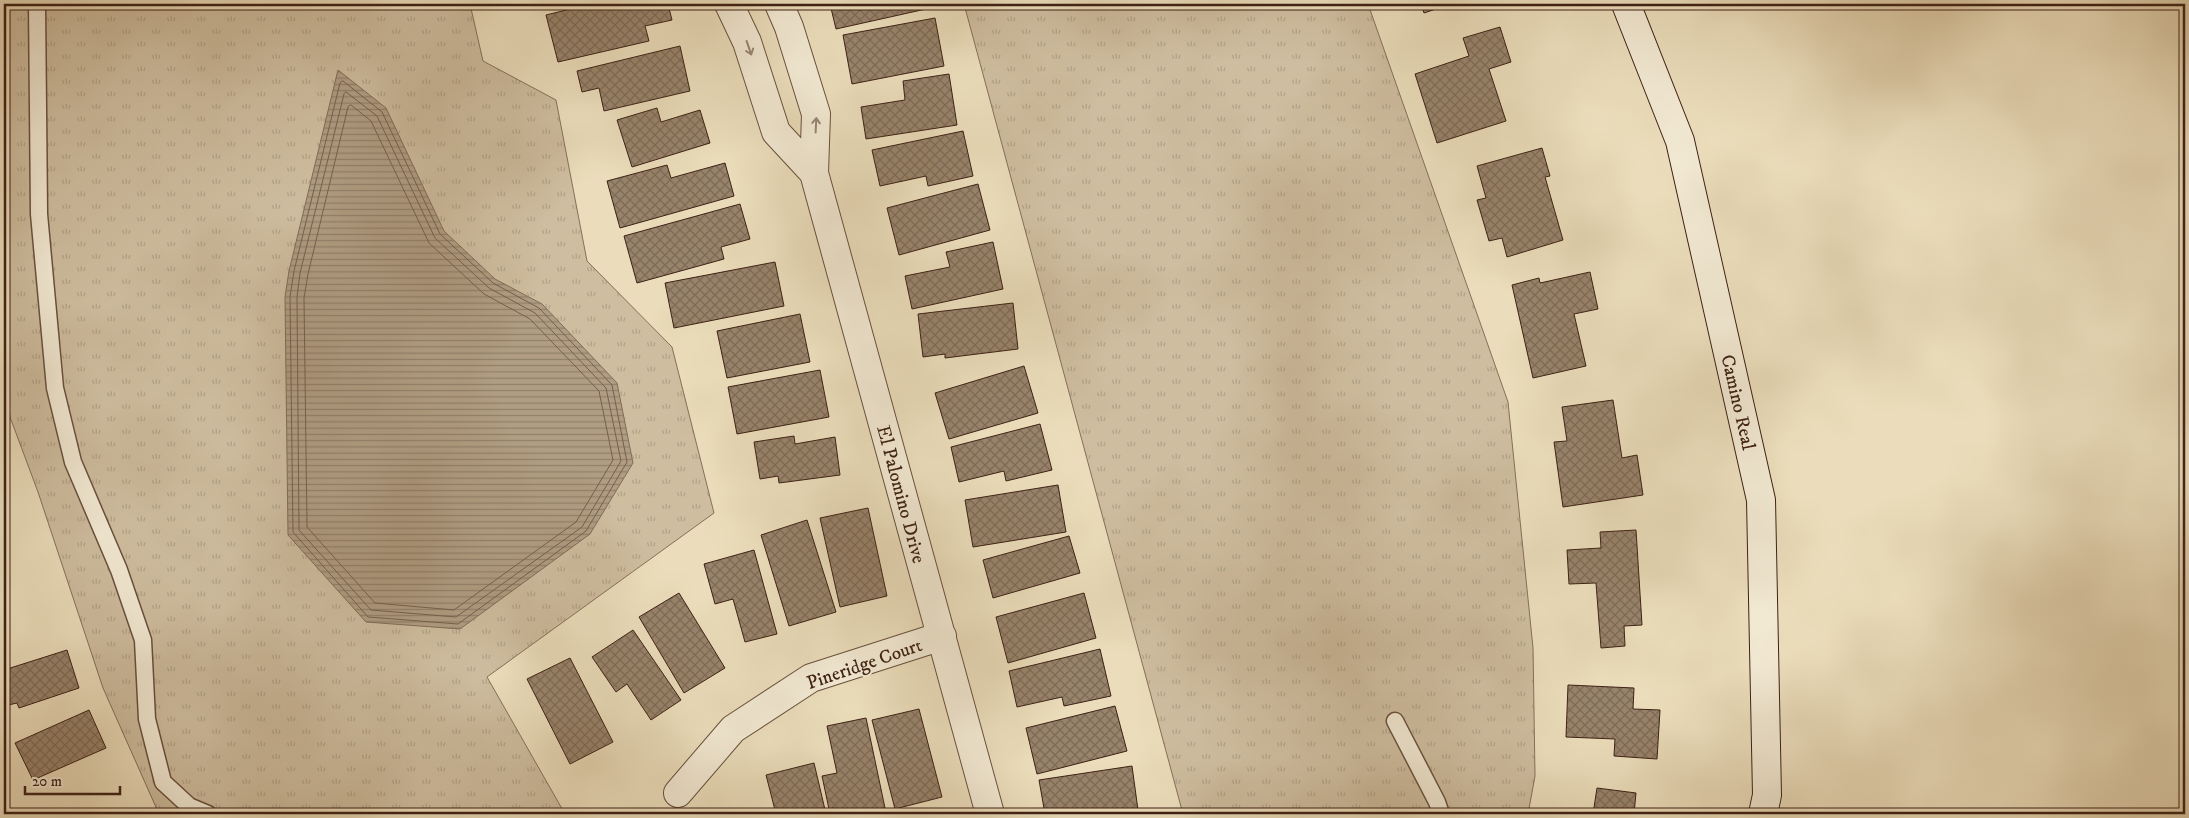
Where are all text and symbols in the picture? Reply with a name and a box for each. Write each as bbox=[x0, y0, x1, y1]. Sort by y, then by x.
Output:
one-way arrow bbox=[744, 40, 754, 56]
one-way arrow bbox=[811, 117, 821, 134]
street label: Camino Real bbox=[1715, 352, 1760, 453]
street label: El Palomino Drive bbox=[871, 423, 930, 566]
street label: Pineridge Court bbox=[804, 634, 925, 695]
scale bar bbox=[25, 763, 120, 795]
text: 20 m bbox=[32, 772, 62, 791]

